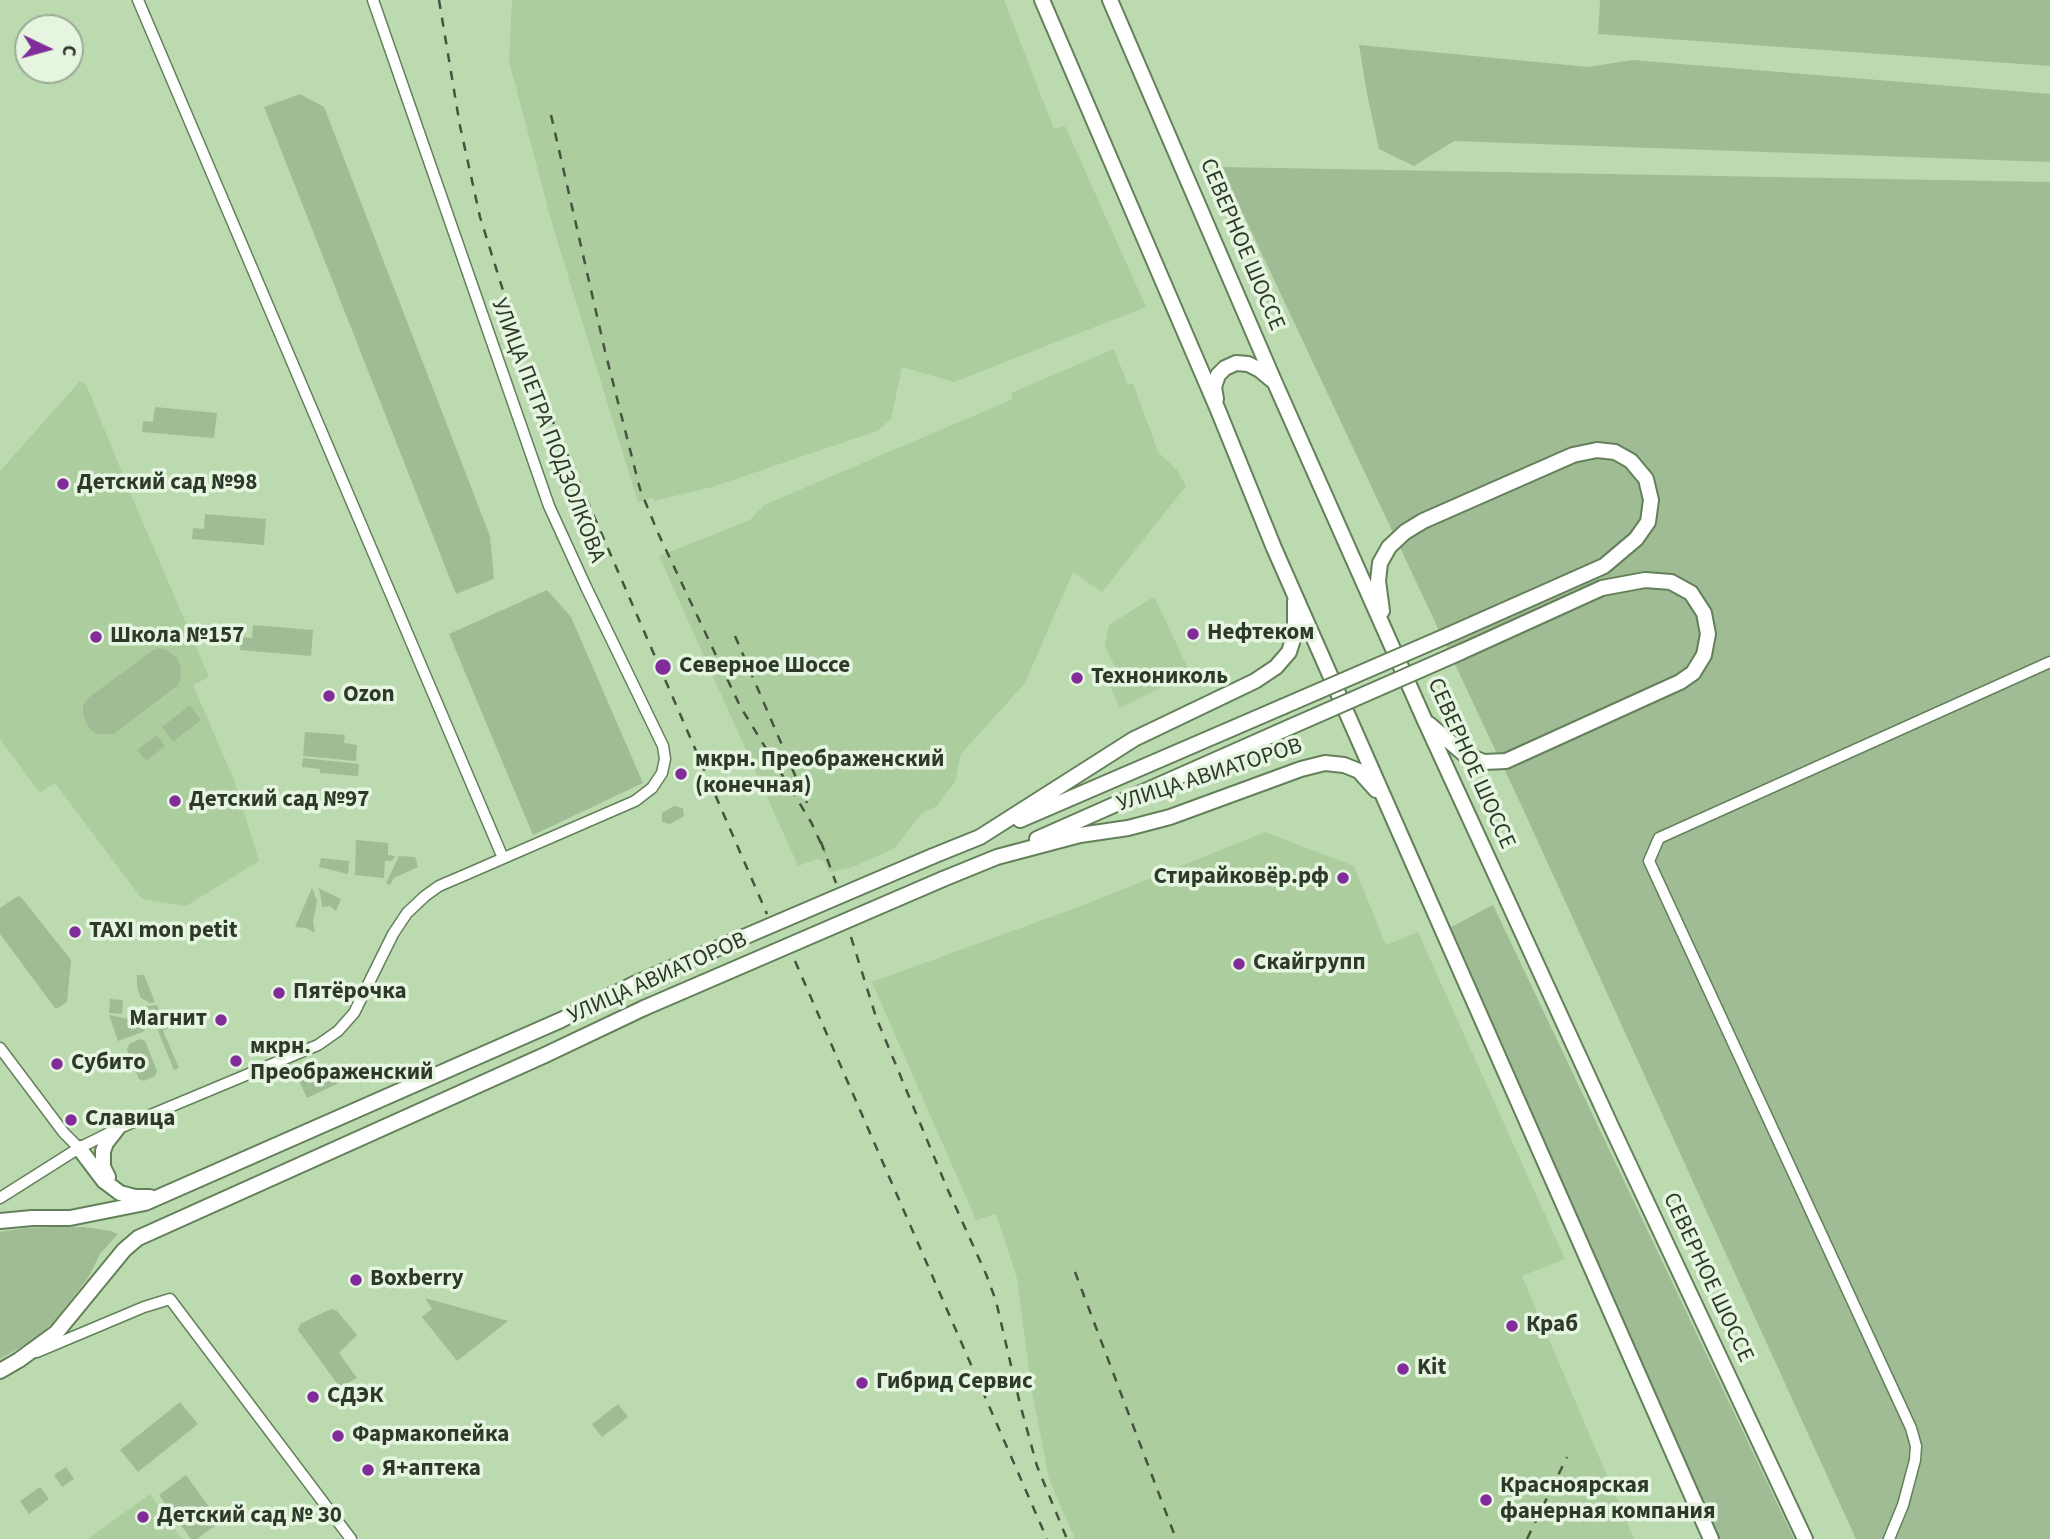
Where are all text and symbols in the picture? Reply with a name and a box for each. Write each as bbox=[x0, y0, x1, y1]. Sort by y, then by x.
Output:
north arrow bbox=[14, 14, 84, 84]
text: С bbox=[54, 44, 82, 57]
street label: СЕВЕРНОЕ ШОССЕ bbox=[1192, 155, 1290, 335]
street label: УЛИЦА ПЕТРА ПОДЗОЛКОВА bbox=[484, 295, 610, 567]
place label: Детский сад №98 bbox=[77, 470, 257, 498]
marker: Детский сад №98 bbox=[55, 476, 71, 492]
place label: Нефтеком bbox=[1207, 620, 1314, 648]
place label: Школа №157 bbox=[110, 623, 244, 651]
marker: Нефтеком bbox=[1185, 626, 1201, 642]
marker: Школа №157 bbox=[88, 629, 104, 645]
place label: Северное Шоссе bbox=[679, 653, 850, 681]
marker: Северное Шоссе bbox=[653, 657, 673, 677]
place label: Технониколь bbox=[1091, 664, 1228, 692]
marker: Технониколь bbox=[1069, 670, 1085, 686]
street label: СЕВЕРНОЕ ШОССЕ bbox=[1420, 674, 1520, 854]
place label: Ozon bbox=[343, 682, 395, 710]
marker: Ozon bbox=[321, 688, 337, 704]
street label: УЛИЦА АВИАТОРОВ bbox=[1114, 733, 1306, 819]
place label: мкрн. Преображенский (конечная) bbox=[695, 747, 944, 801]
marker: мкрн. Преображенский (конечная) bbox=[673, 766, 689, 782]
place label: Детский сад №97 bbox=[189, 787, 369, 815]
marker: Детский сад №97 bbox=[167, 793, 183, 809]
place label: Стирайковёр.рф bbox=[1154, 864, 1329, 892]
marker: Стирайковёр.рф bbox=[1335, 870, 1351, 886]
place label: TAXI mon petit bbox=[89, 918, 238, 946]
marker: TAXI mon petit bbox=[67, 924, 83, 940]
street label: УЛИЦА АВИАТОРОВ bbox=[564, 927, 752, 1031]
place label: Скайгрупп bbox=[1253, 950, 1366, 978]
marker: Скайгрупп bbox=[1231, 956, 1247, 972]
place label: Пятёрочка bbox=[293, 979, 407, 1007]
marker: Пятёрочка bbox=[271, 985, 287, 1001]
place label: Магнит bbox=[129, 1006, 207, 1034]
marker: Магнит bbox=[213, 1012, 229, 1028]
place label: мкрн. Преображенский bbox=[250, 1034, 433, 1088]
place label: Субито bbox=[71, 1050, 146, 1078]
marker: мкрн. Преображенский bbox=[228, 1053, 244, 1069]
marker: Субито bbox=[49, 1056, 65, 1072]
place label: Славица bbox=[85, 1106, 175, 1134]
marker: Славица bbox=[63, 1112, 79, 1128]
street label: СЕВЕРНОЕ ШОССЕ bbox=[1656, 1189, 1758, 1367]
place label: Boxberry bbox=[370, 1266, 463, 1294]
marker: Boxberry bbox=[348, 1272, 364, 1288]
place label: Краб bbox=[1526, 1312, 1578, 1340]
marker: Краб bbox=[1504, 1318, 1520, 1334]
place label: Kit bbox=[1417, 1355, 1446, 1383]
marker: Kit bbox=[1395, 1361, 1411, 1377]
place label: Гибрид Сервис bbox=[876, 1369, 1033, 1397]
marker: Гибрид Сервис bbox=[854, 1375, 870, 1391]
place label: СДЭК bbox=[327, 1383, 383, 1411]
marker: СДЭК bbox=[305, 1389, 321, 1405]
place label: Фармакопейка bbox=[352, 1422, 509, 1450]
marker: Фармакопейка bbox=[330, 1428, 346, 1444]
place label: Я+аптека bbox=[382, 1456, 481, 1484]
marker: Я+аптека bbox=[360, 1462, 376, 1478]
place label: Красноярская фанерная компания bbox=[1500, 1473, 1715, 1527]
marker: Красноярская фанерная компания bbox=[1478, 1492, 1494, 1508]
place label: Детский сад № 30 bbox=[157, 1503, 342, 1531]
marker: Детский сад № 30 bbox=[135, 1509, 151, 1525]

